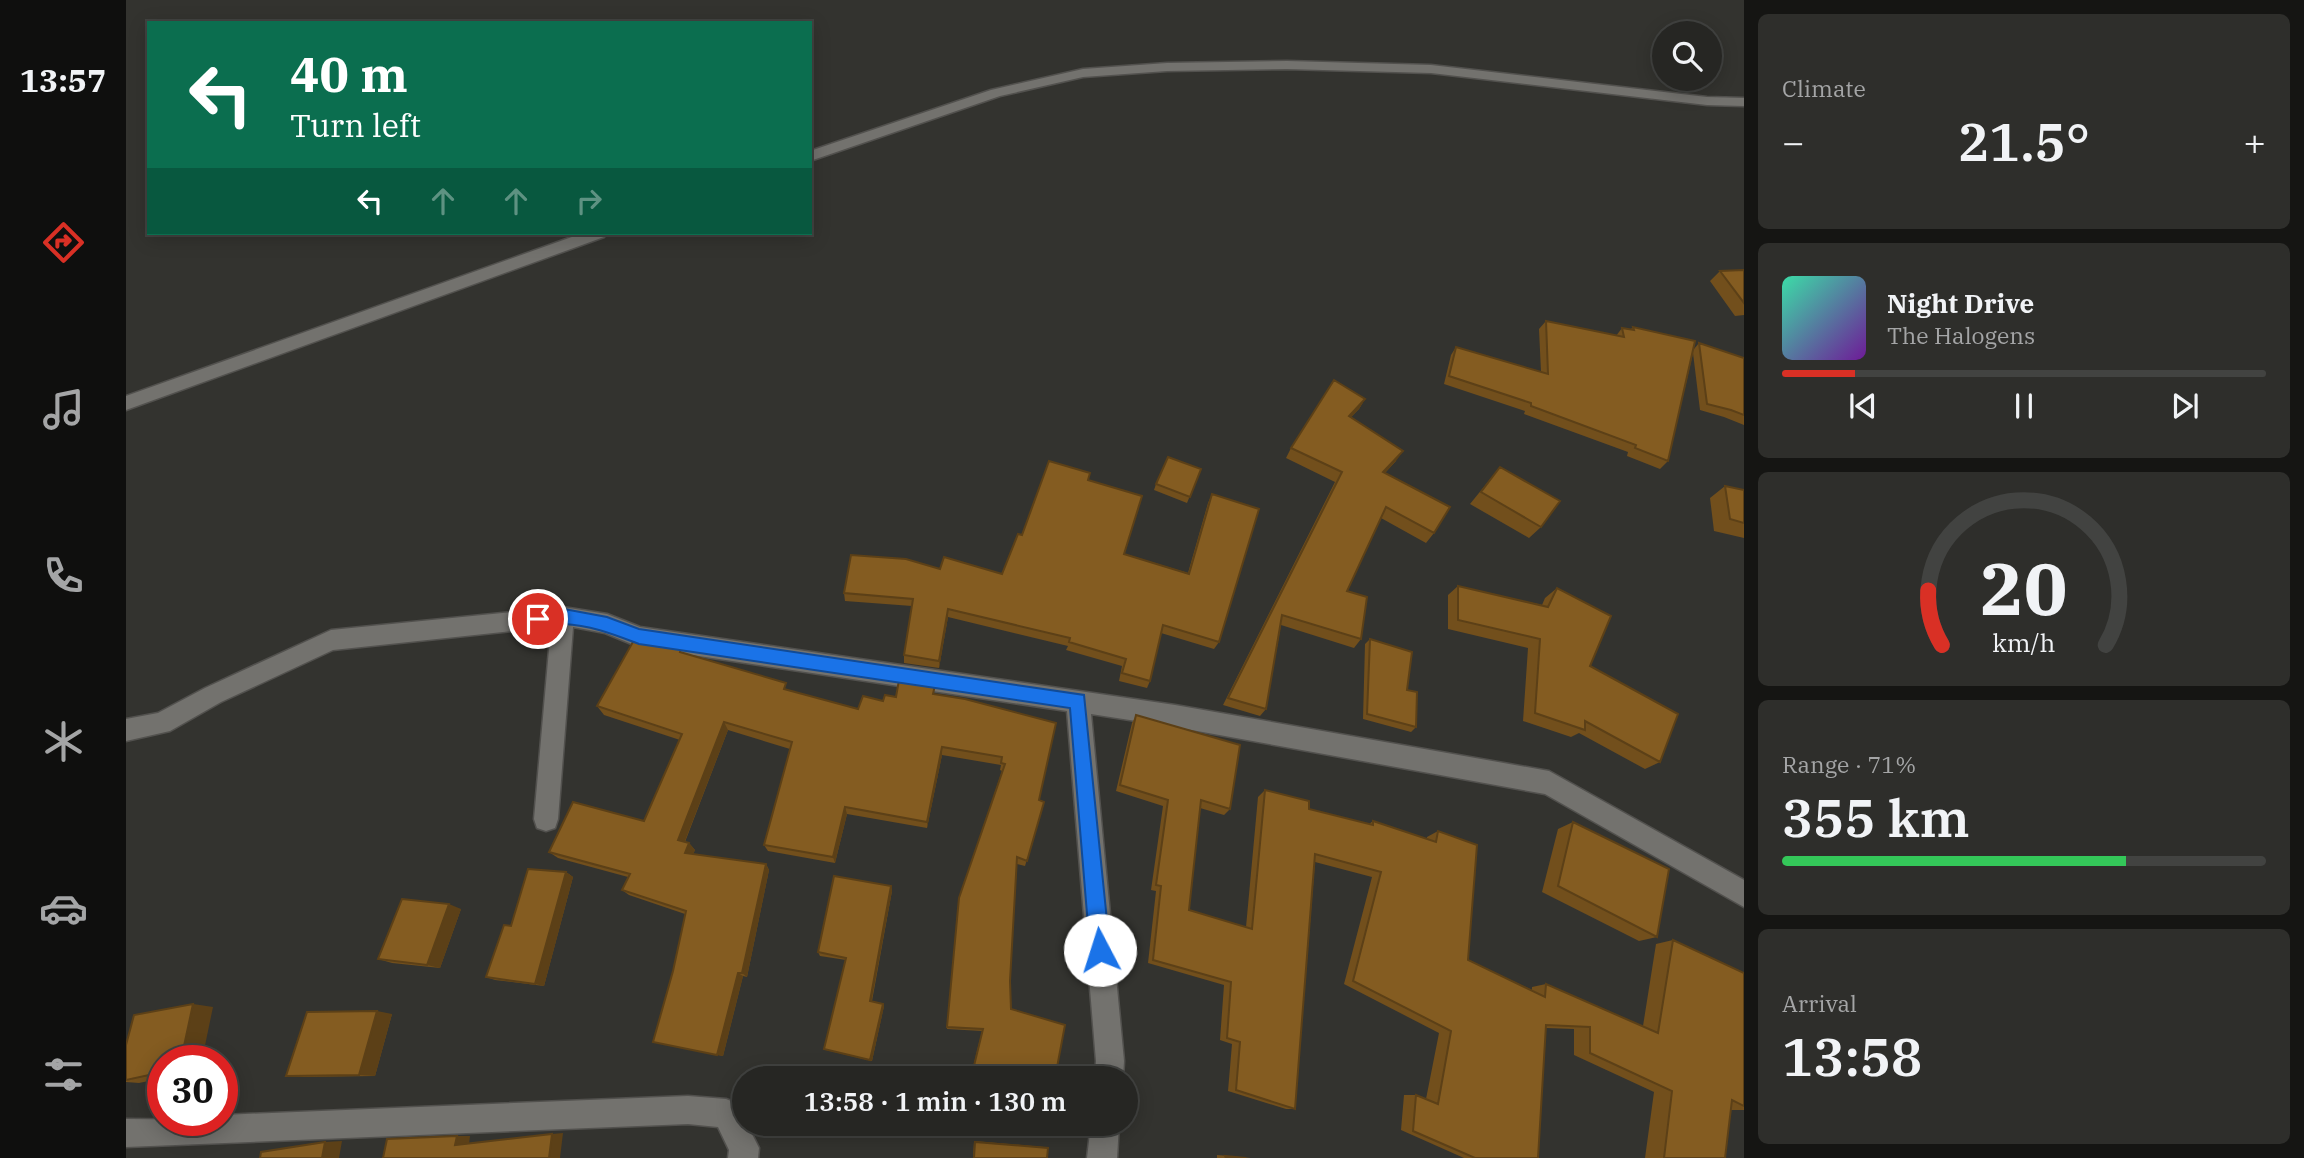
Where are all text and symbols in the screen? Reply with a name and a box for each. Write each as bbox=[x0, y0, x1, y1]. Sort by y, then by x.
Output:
map controls bbox=[1652, 21, 1722, 91]
button: search bbox=[1652, 21, 1722, 91]
text: 40 m bbox=[290, 42, 408, 105]
icon: left bbox=[175, 49, 266, 140]
text: 13:57 bbox=[20, 59, 106, 101]
text: Climate bbox=[1782, 73, 1866, 103]
text: Turn left bbox=[290, 104, 421, 146]
text: 21.5° bbox=[1958, 108, 2090, 175]
text: − bbox=[1782, 117, 1805, 166]
text: + bbox=[2243, 117, 2266, 166]
icon: left bbox=[351, 182, 389, 220]
icon: ahead bbox=[424, 182, 462, 220]
icon: ahead bbox=[497, 182, 535, 220]
icon: right bbox=[570, 182, 608, 220]
icon: directions bbox=[39, 218, 88, 267]
text: Night Drive bbox=[1887, 286, 2034, 320]
text: The Halogens bbox=[1887, 320, 2035, 350]
icon: music bbox=[39, 385, 88, 434]
icon: previous bbox=[1844, 387, 1882, 425]
icon: pause bbox=[2005, 387, 2043, 425]
icon: next bbox=[2166, 387, 2204, 425]
text: 20 bbox=[1980, 540, 2068, 635]
icon: phone bbox=[39, 551, 88, 600]
pin bbox=[508, 589, 568, 649]
icon: arrive bbox=[519, 600, 557, 638]
text: km/h bbox=[1992, 626, 2056, 659]
icon: climate bbox=[39, 717, 88, 766]
text: Range · 71% bbox=[1782, 749, 1916, 779]
text: 355 km bbox=[1782, 784, 1970, 851]
icon: car bbox=[39, 884, 88, 933]
position arrow bbox=[1063, 913, 1137, 987]
text: Arrival bbox=[1782, 988, 1857, 1018]
text: 13:58 bbox=[1782, 1023, 1922, 1090]
speed limit sign: 30 bbox=[147, 1045, 238, 1136]
icon: filters bbox=[39, 1050, 88, 1099]
text: 13:58 · 1 min · 130 m bbox=[804, 1084, 1066, 1118]

